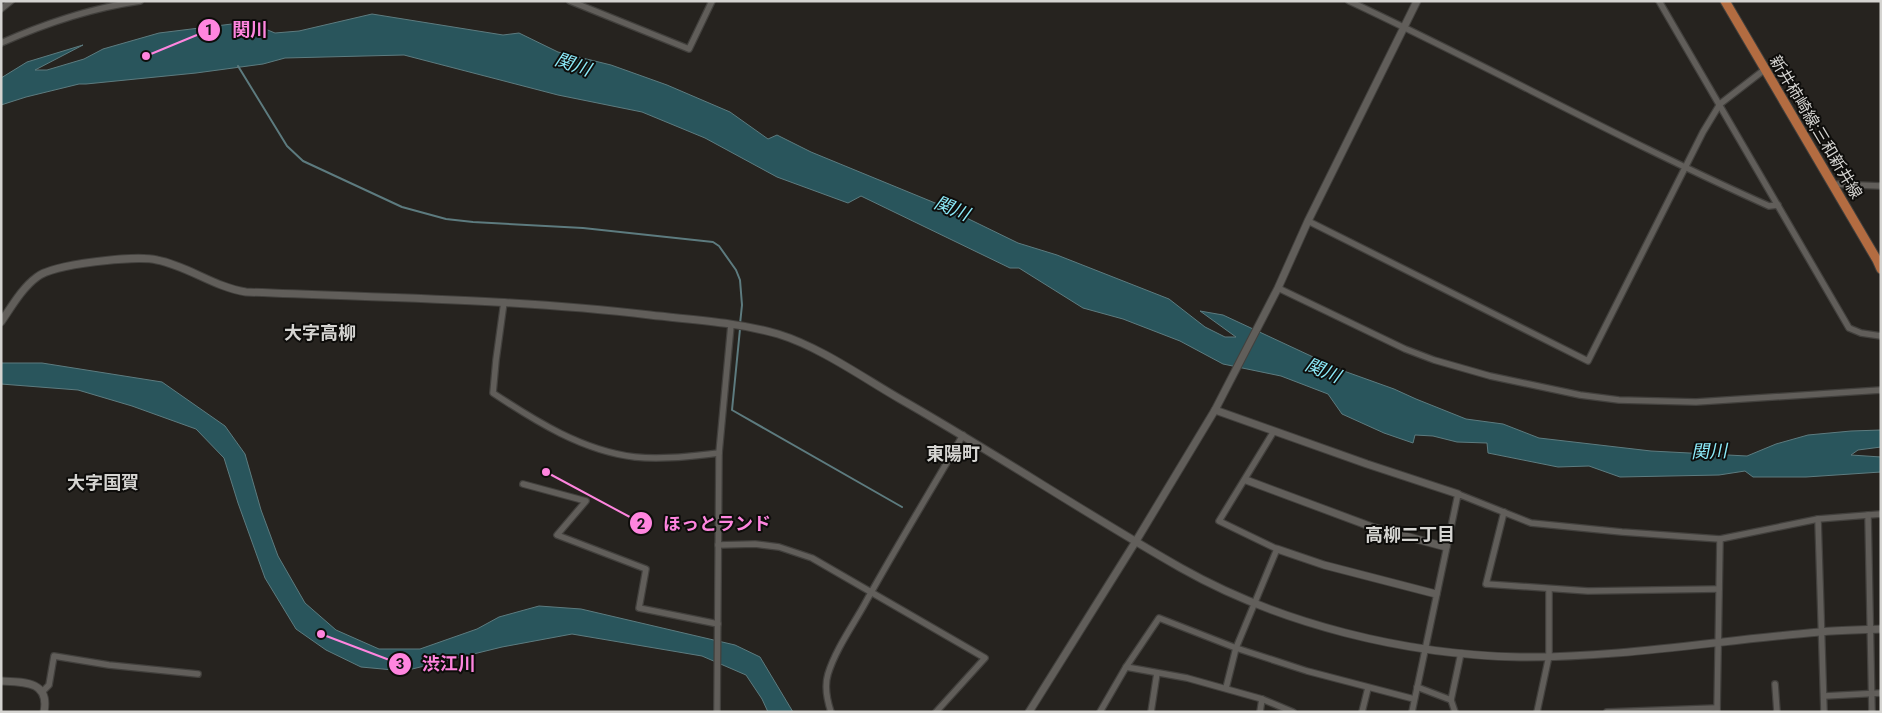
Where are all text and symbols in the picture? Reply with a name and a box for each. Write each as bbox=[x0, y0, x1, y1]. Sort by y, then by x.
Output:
callout: 関川 bbox=[197, 13, 278, 46]
text: 関川 bbox=[232, 19, 268, 40]
text: 1 bbox=[205, 21, 213, 39]
water label: 関川 bbox=[553, 48, 595, 80]
street label: 新井柿崎線;三和新井線 bbox=[1766, 52, 1866, 202]
water label: 関川 bbox=[931, 192, 974, 225]
district label: 大字高柳 bbox=[284, 322, 356, 343]
water label: 関川 bbox=[1302, 354, 1345, 387]
water label: 関川 bbox=[1691, 440, 1729, 462]
district label: 東陽町 bbox=[926, 443, 980, 464]
district label: 大字国賀 bbox=[67, 472, 139, 493]
callout: ほっとランド bbox=[628, 507, 781, 540]
text: ほっとランド bbox=[663, 513, 771, 534]
text: 2 bbox=[637, 515, 646, 533]
district label: 高柳二丁目 bbox=[1365, 524, 1455, 545]
callout: 渋江川 bbox=[387, 647, 486, 680]
text: 渋江川 bbox=[422, 653, 476, 674]
text: 3 bbox=[396, 655, 404, 673]

